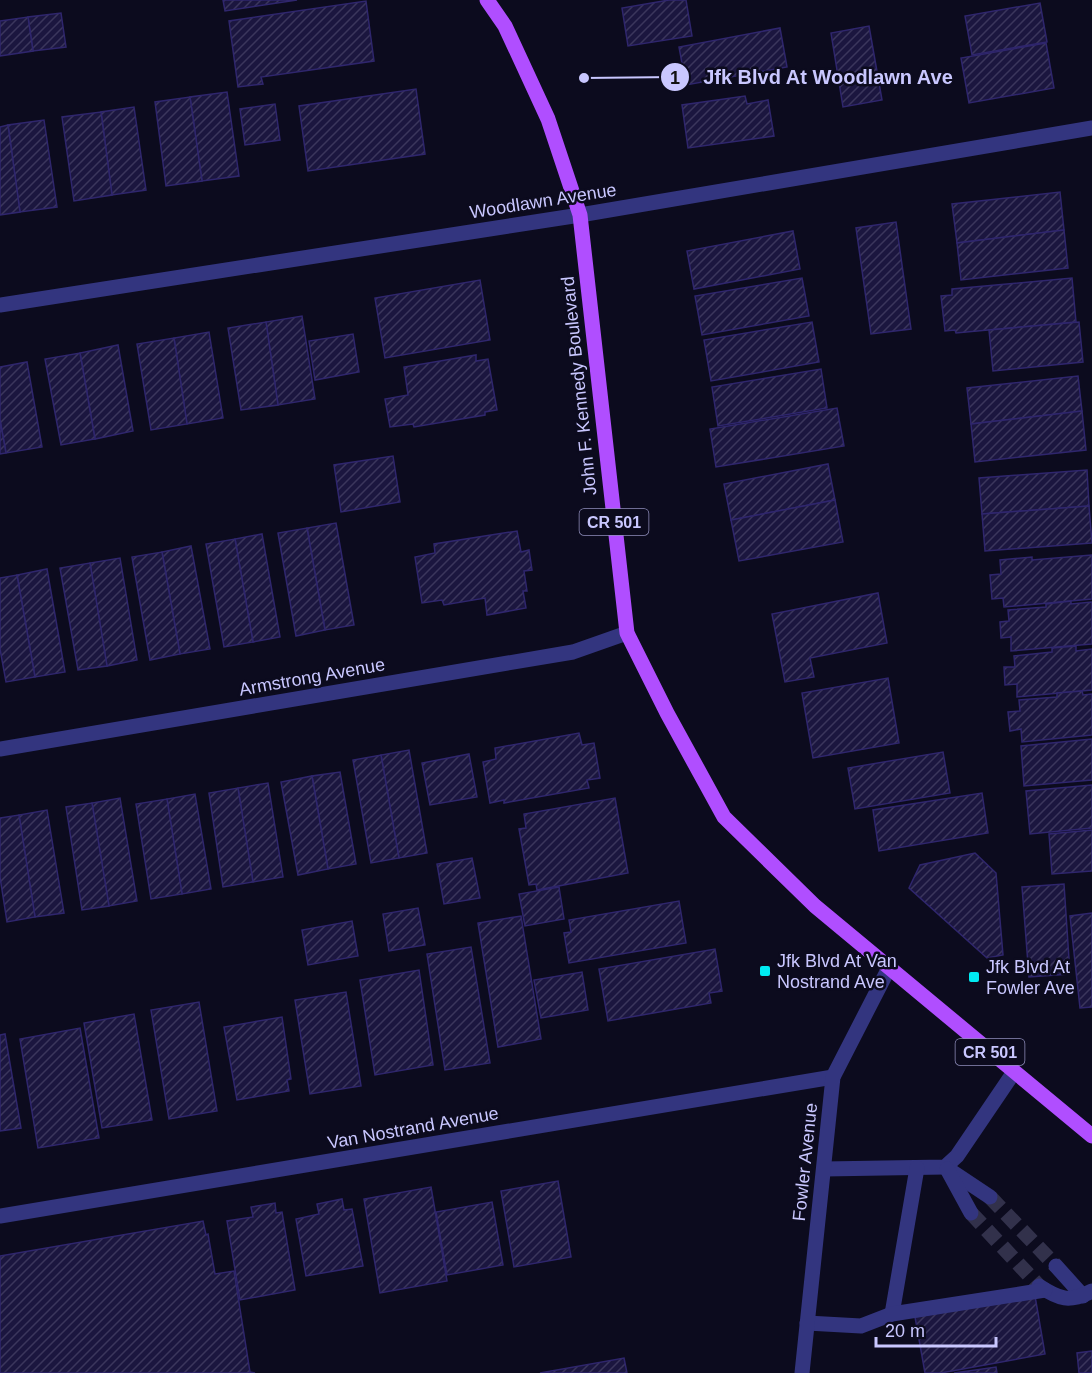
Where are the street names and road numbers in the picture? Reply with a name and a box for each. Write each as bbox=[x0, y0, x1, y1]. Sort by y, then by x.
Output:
street label: Woodlawn Avenue bbox=[468, 180, 618, 222]
street label: John F. Kennedy Boulevard bbox=[558, 275, 600, 497]
road number: CR 501 bbox=[580, 509, 648, 535]
street label: Armstrong Avenue bbox=[238, 654, 386, 700]
road number: CR 501 bbox=[956, 1039, 1024, 1065]
street label: Fowler Avenue bbox=[789, 1102, 821, 1222]
street label: Van Nostrand Avenue bbox=[326, 1103, 500, 1153]

